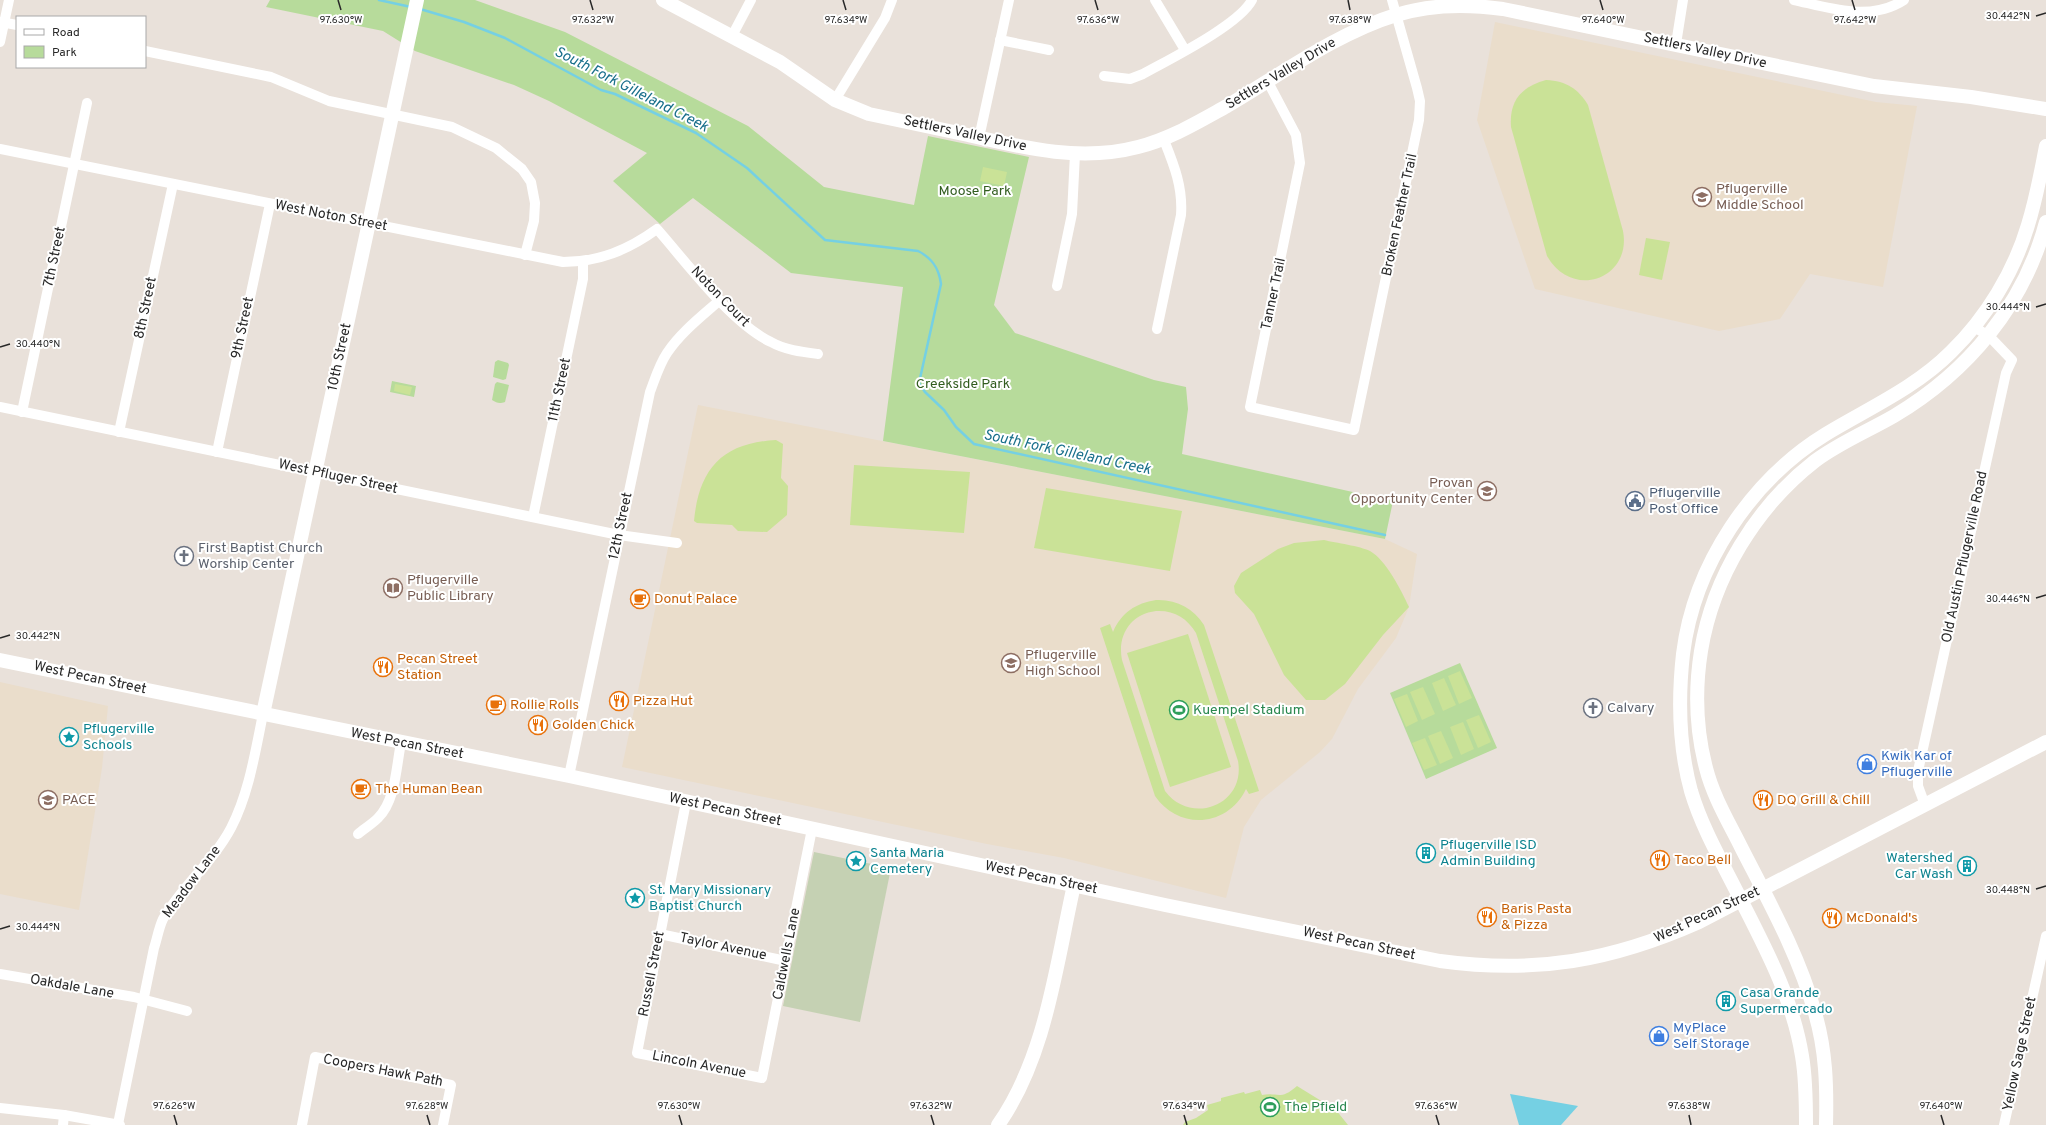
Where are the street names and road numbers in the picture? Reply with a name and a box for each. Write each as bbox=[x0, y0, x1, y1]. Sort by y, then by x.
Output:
street label: Settlers Valley Drive bbox=[1642, 30, 1768, 72]
street label: Settlers Valley Drive bbox=[1223, 34, 1339, 114]
street label: Settlers Valley Drive bbox=[902, 113, 1028, 155]
street label: Broken Feather Trail bbox=[1379, 152, 1421, 278]
street label: West Noton Street bbox=[273, 197, 389, 235]
street label: 7th Street bbox=[40, 225, 70, 289]
street label: Tanner Trail bbox=[1258, 256, 1290, 332]
street label: Noton Court bbox=[687, 263, 753, 331]
street label: 8th Street bbox=[131, 275, 161, 341]
street label: 9th Street bbox=[228, 295, 258, 361]
street label: 10th Street bbox=[325, 322, 355, 392]
street label: 11th Street bbox=[545, 356, 575, 424]
street label: West Pfluger Street bbox=[277, 456, 399, 498]
street label: Old Austin Pflugerville Road bbox=[1938, 469, 1992, 645]
street label: 12th Street bbox=[606, 491, 636, 561]
street label: West Pecan Street bbox=[32, 658, 148, 698]
street label: West Pecan Street bbox=[349, 725, 465, 763]
street label: West Pecan Street bbox=[667, 790, 783, 830]
street label: Meadow Lane bbox=[159, 842, 225, 922]
street label: West Pecan Street bbox=[983, 858, 1099, 898]
street label: West Pecan Street bbox=[1651, 883, 1763, 947]
street label: Caldwells Lane bbox=[770, 906, 804, 1002]
street label: West Pecan Street bbox=[1301, 924, 1417, 964]
street label: Taylor Avenue bbox=[678, 929, 768, 965]
street label: Russell Street bbox=[635, 930, 669, 1018]
street label: Oakdale Lane bbox=[29, 971, 115, 1003]
street label: Yellow Sage Street bbox=[2000, 995, 2040, 1113]
street label: Lincoln Avenue bbox=[651, 1048, 747, 1082]
street label: Coopers Hawk Path bbox=[322, 1051, 444, 1091]

